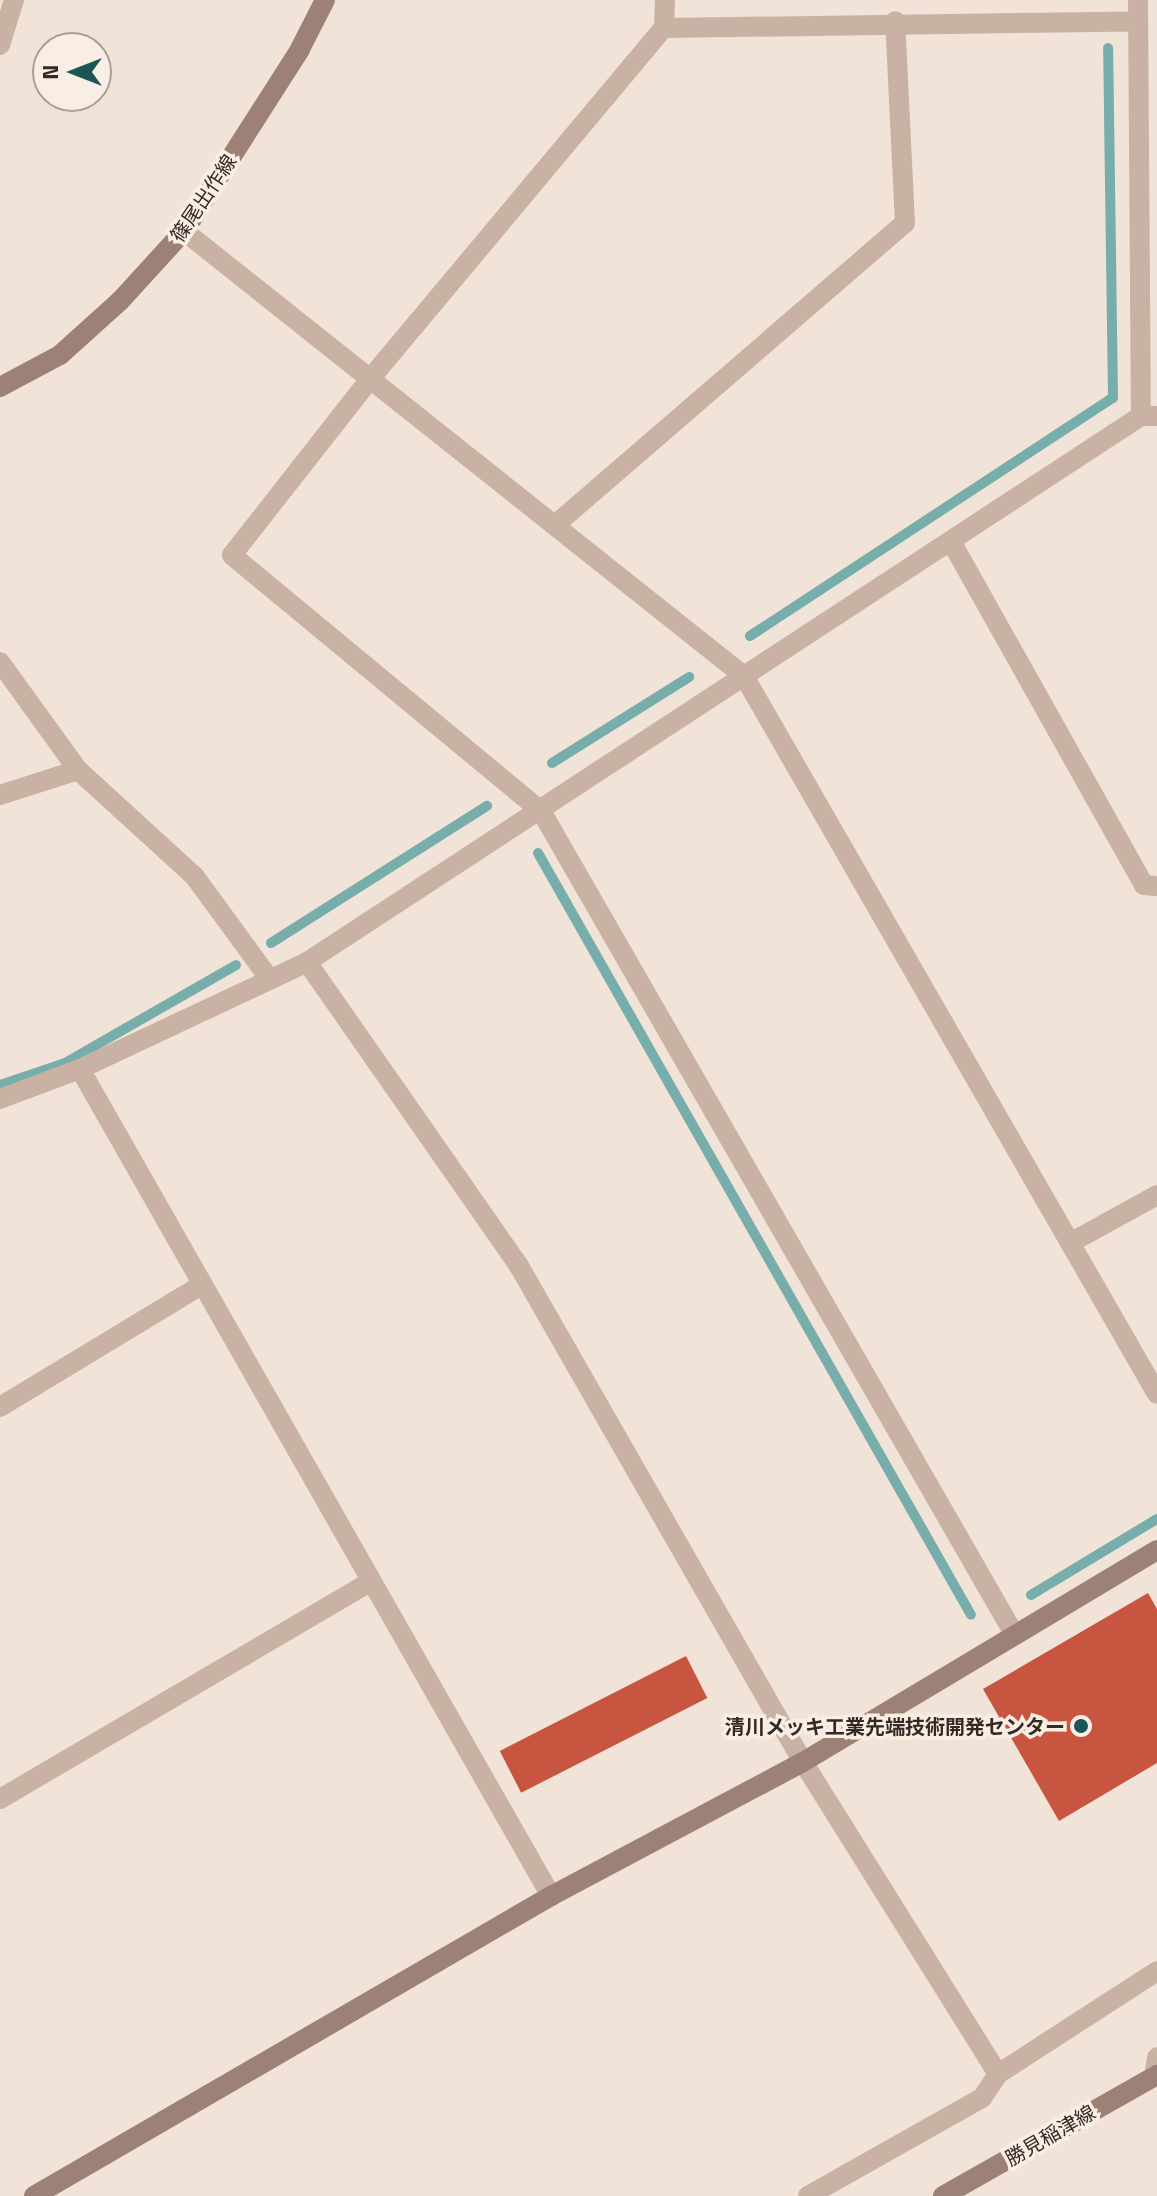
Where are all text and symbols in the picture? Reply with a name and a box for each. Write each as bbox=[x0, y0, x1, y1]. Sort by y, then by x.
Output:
north arrow bbox=[32, 32, 112, 112]
text: N bbox=[33, 64, 67, 80]
street label: 篠尾出作線 bbox=[165, 150, 241, 246]
place label: 清川メッキ工業先端技術開発センター bbox=[725, 1714, 1065, 1738]
marker: 清川メッキ工業先端技術開発センター bbox=[1072, 1717, 1090, 1735]
street label: 勝見稲津線 bbox=[1001, 2100, 1099, 2170]

